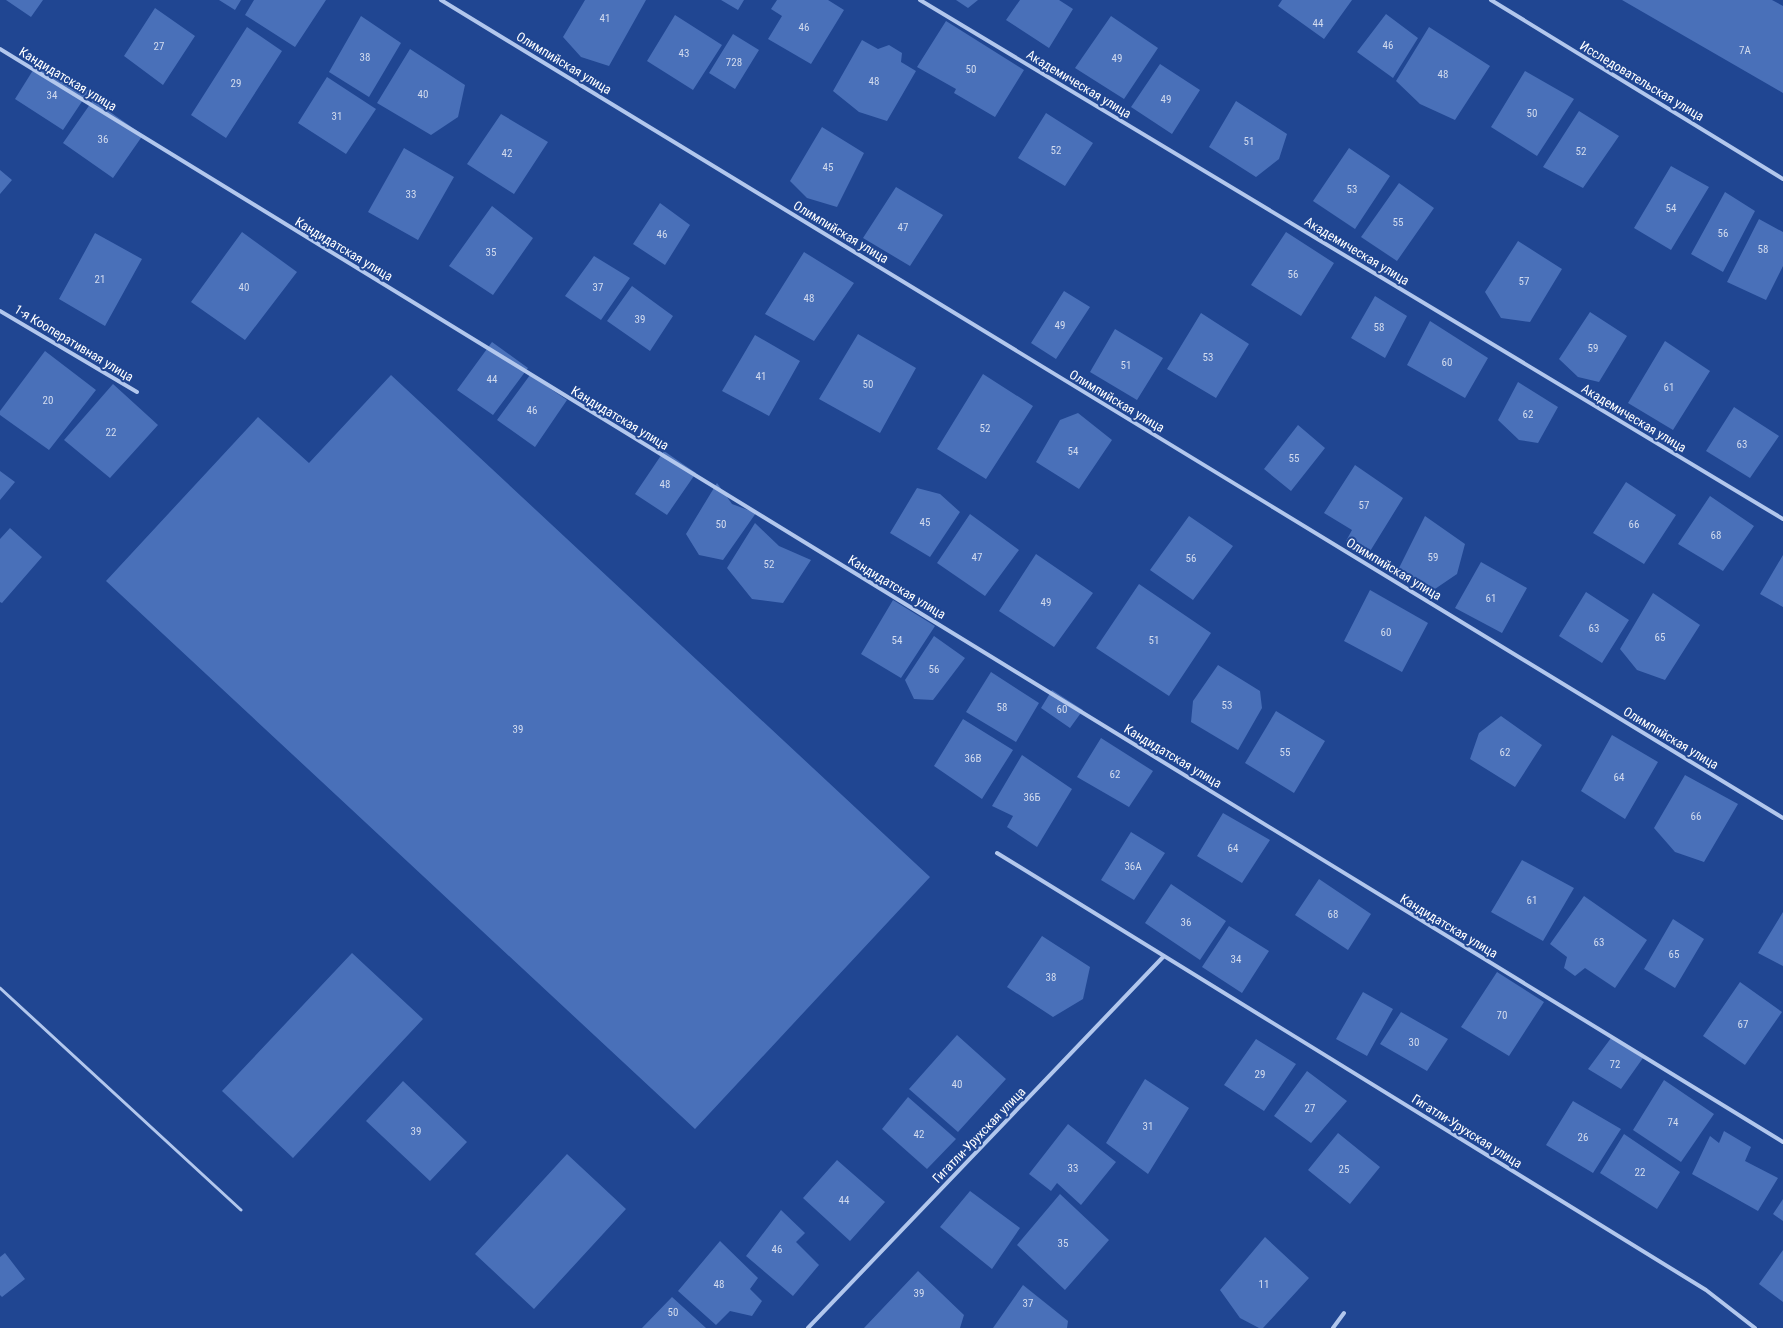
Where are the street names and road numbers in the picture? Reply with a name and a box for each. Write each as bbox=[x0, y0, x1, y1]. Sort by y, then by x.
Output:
street label: Олимпийская улица bbox=[514, 29, 614, 97]
street label: Исследовательская улица bbox=[1577, 38, 1707, 124]
street label: Кандидатская улица bbox=[17, 44, 119, 114]
street label: Академическая улица bbox=[1024, 47, 1134, 121]
street label: Олимпийская улица bbox=[791, 198, 891, 266]
street label: Кандидатская улица bbox=[293, 214, 395, 284]
street label: Академическая улица bbox=[1302, 214, 1412, 288]
street label: 1-я Кооперативная улица bbox=[12, 301, 136, 385]
street label: Олимпийская улица bbox=[1067, 367, 1167, 435]
street label: Академическая улица bbox=[1579, 381, 1689, 455]
street label: Кандидатская улица bbox=[569, 383, 671, 453]
street label: Олимпийская улица bbox=[1344, 535, 1444, 603]
street label: Кандидатская улица bbox=[846, 552, 948, 622]
street label: Олимпийская улица bbox=[1621, 704, 1721, 772]
street label: Кандидатская улица bbox=[1122, 721, 1224, 791]
street label: Кандидатская улица bbox=[1398, 891, 1500, 961]
street label: Гигатли-Урухская улица bbox=[929, 1084, 1029, 1186]
street label: Гигатли-Урухская улица bbox=[1409, 1091, 1525, 1171]

